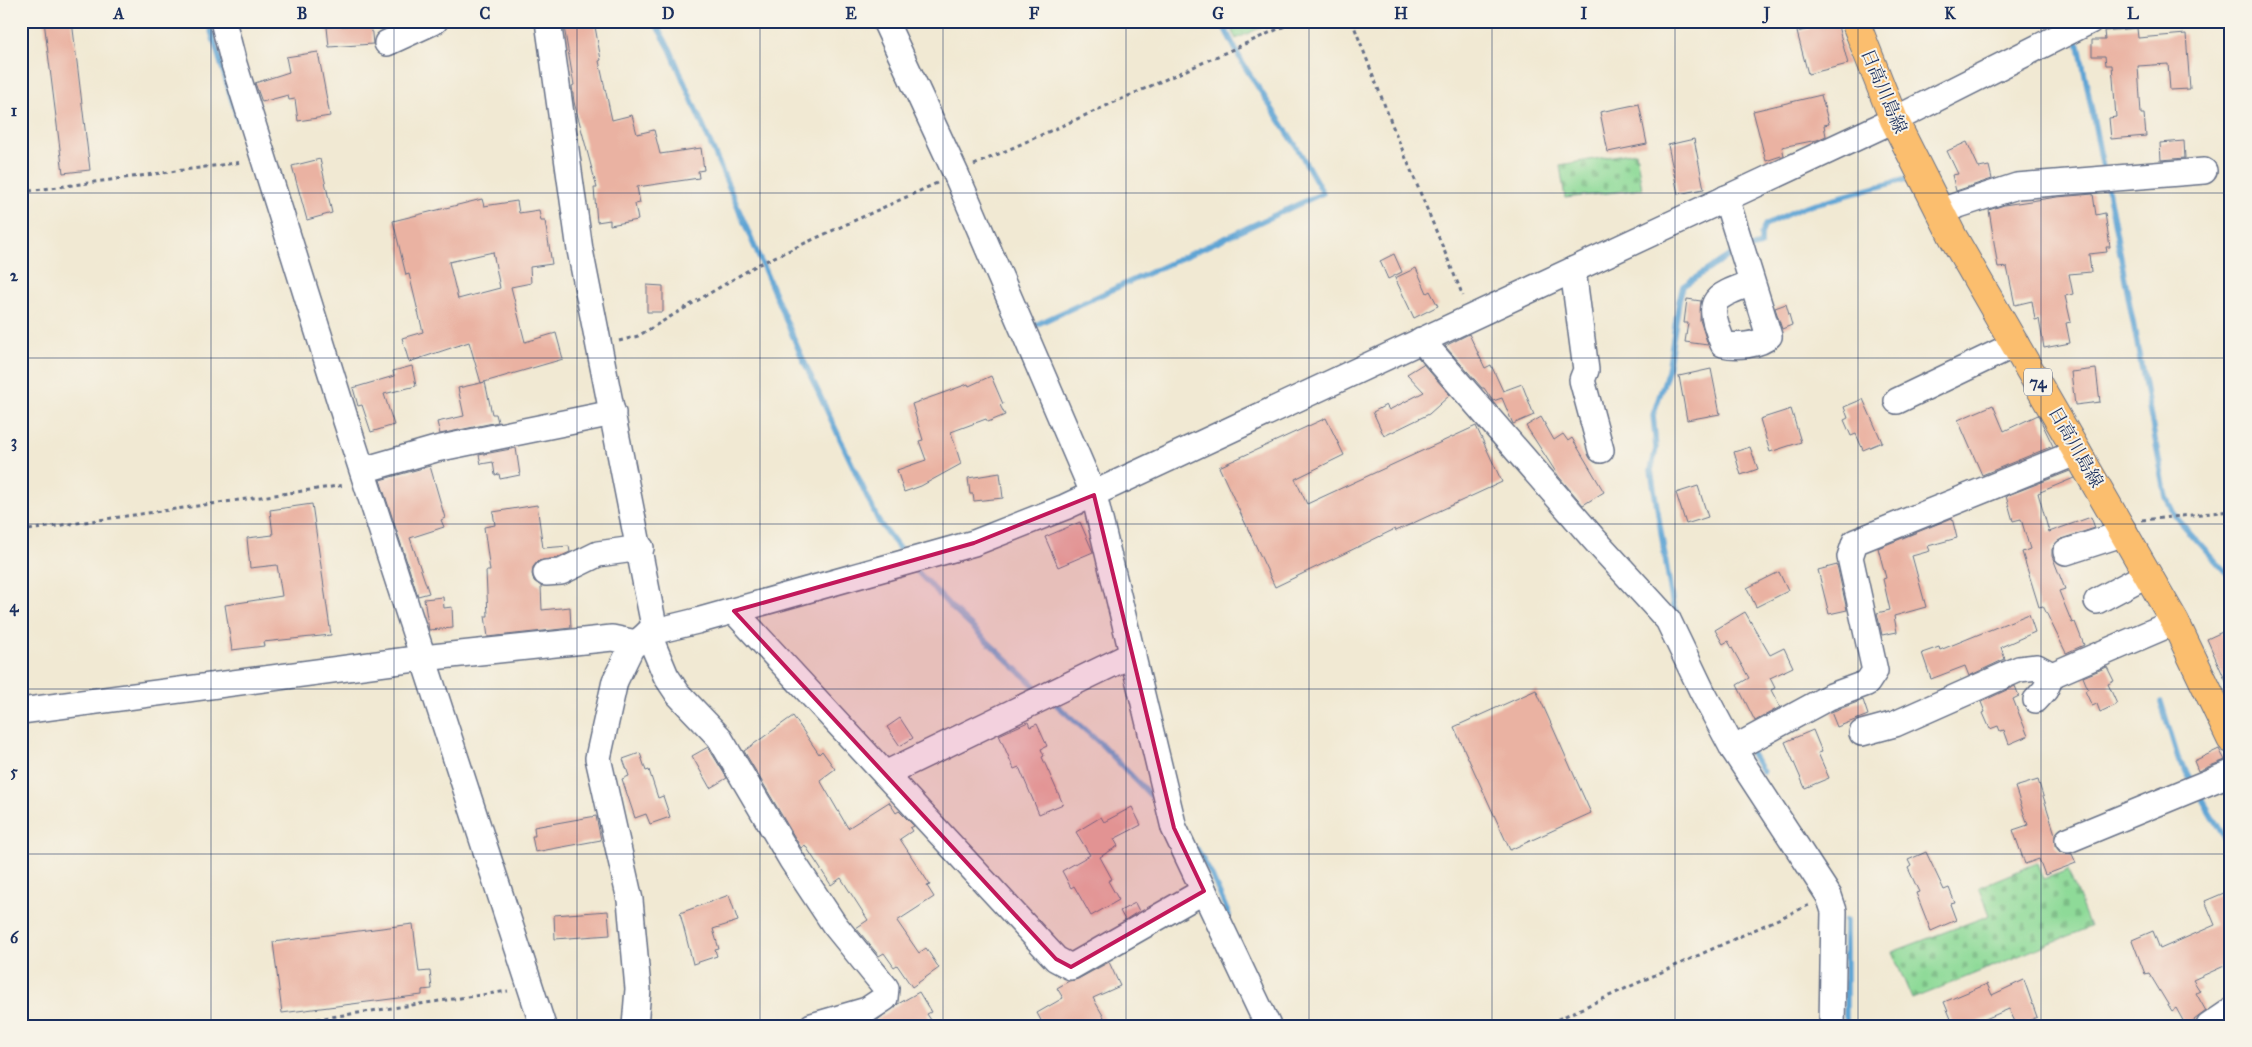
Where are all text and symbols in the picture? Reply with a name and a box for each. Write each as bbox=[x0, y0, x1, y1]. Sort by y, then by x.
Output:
text: A bbox=[113, 4, 125, 23]
text: B bbox=[297, 4, 307, 23]
text: C bbox=[480, 4, 491, 23]
text: D bbox=[662, 4, 675, 23]
text: E bbox=[845, 4, 857, 23]
text: F bbox=[1029, 4, 1040, 23]
text: G bbox=[1212, 4, 1224, 23]
text: H bbox=[1394, 4, 1408, 23]
text: I bbox=[1581, 4, 1588, 23]
text: J bbox=[1762, 4, 1771, 24]
text: K bbox=[1944, 4, 1956, 23]
text: L bbox=[2127, 4, 2139, 23]
street label: 日高川島線 bbox=[1856, 45, 1912, 137]
text: 1 bbox=[11, 101, 18, 120]
text: 2 bbox=[10, 266, 19, 285]
road number: 74 bbox=[2024, 368, 2052, 396]
street label: 日高川島線 bbox=[2044, 403, 2108, 491]
text: 3 bbox=[11, 432, 17, 452]
text: 4 bbox=[10, 597, 20, 617]
text: 5 bbox=[10, 762, 18, 781]
text: 6 bbox=[10, 928, 19, 947]

